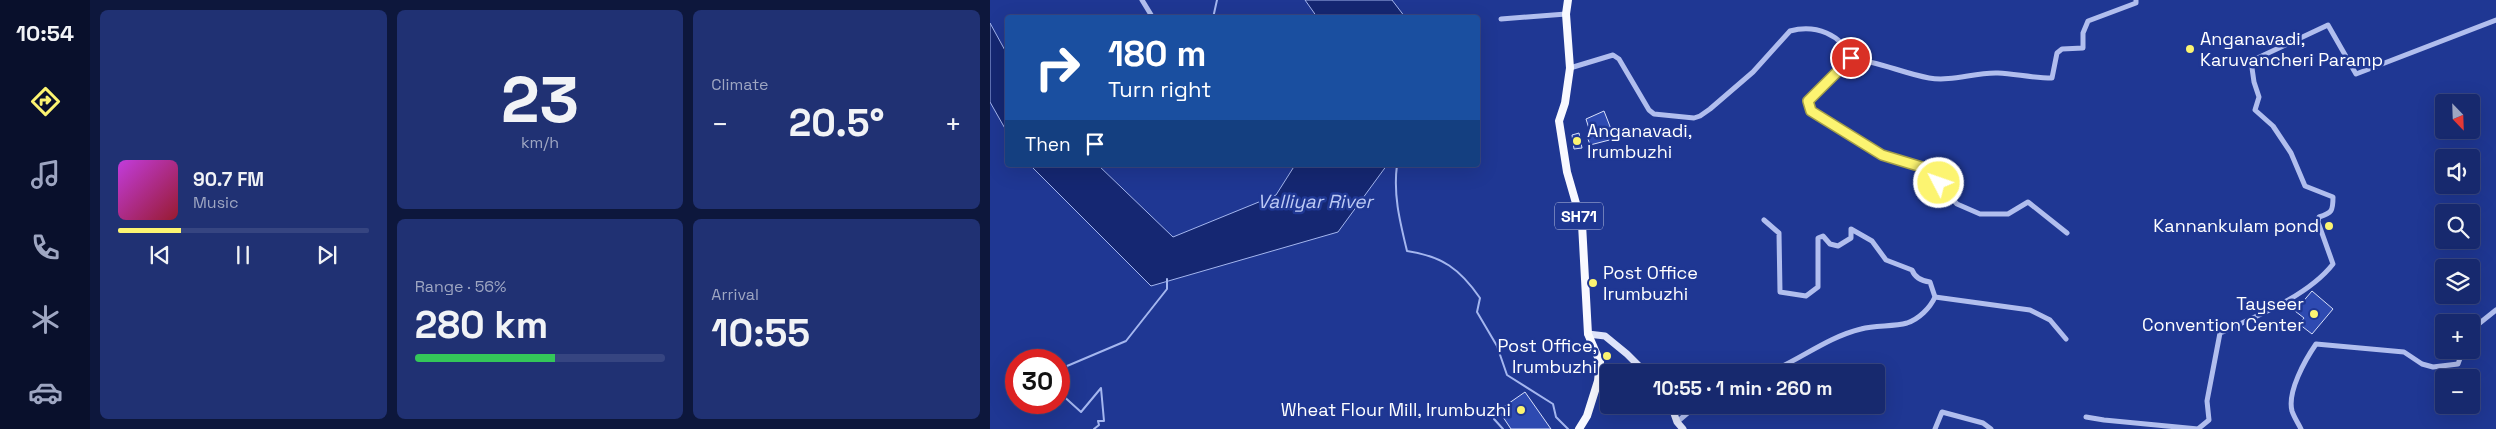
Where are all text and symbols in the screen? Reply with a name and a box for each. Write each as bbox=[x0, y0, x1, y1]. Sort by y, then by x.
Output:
text: 10:54 bbox=[16, 19, 74, 47]
place label: Anganavadi, Karuvancheri Paramp bbox=[2200, 27, 2383, 71]
text: 180 m bbox=[1108, 32, 1206, 76]
icon: right bbox=[1025, 35, 1090, 100]
pin bbox=[1830, 37, 1872, 79]
marker: Anganavadi, Karuvancheri Paramp bbox=[2184, 43, 2196, 55]
icon: arrive bbox=[1837, 44, 1865, 72]
text: 23 bbox=[501, 58, 579, 141]
text: Climate bbox=[711, 74, 768, 95]
text: Turn right bbox=[1108, 75, 1211, 103]
icon: directions bbox=[28, 84, 63, 119]
north arrow bbox=[2435, 94, 2480, 139]
map controls bbox=[2435, 94, 2480, 414]
text: 20.5° bbox=[789, 99, 885, 147]
text: − bbox=[711, 106, 729, 142]
text: + bbox=[945, 106, 962, 142]
place label: Anganavadi, Irumbuzhi bbox=[1587, 119, 1692, 163]
icon: arrive bbox=[1081, 130, 1109, 158]
text: km/h bbox=[521, 132, 559, 153]
text: Then bbox=[1025, 132, 1071, 157]
marker: Anganavadi, Irumbuzhi bbox=[1571, 135, 1583, 147]
button: sound bbox=[2435, 149, 2480, 194]
position arrow bbox=[1912, 156, 1964, 208]
icon: music bbox=[28, 157, 63, 192]
text: 90.7 FM bbox=[193, 167, 264, 192]
water label: Valliyar River bbox=[1257, 189, 1375, 214]
text: Music bbox=[193, 192, 239, 213]
road number: SH71 bbox=[1555, 202, 1603, 230]
button: search bbox=[2435, 204, 2480, 249]
place label: Kannankulam pond bbox=[2153, 214, 2319, 237]
marker: Kannankulam pond bbox=[2323, 220, 2335, 232]
icon: phone bbox=[28, 230, 63, 265]
icon: previous bbox=[146, 241, 174, 269]
icon: pause bbox=[229, 241, 257, 269]
icon: next bbox=[313, 241, 341, 269]
button: layers bbox=[2435, 259, 2480, 304]
place label: Post Office Irumbuzhi bbox=[1603, 261, 1698, 305]
text: Range · 56% bbox=[415, 276, 506, 297]
marker: Post Office Irumbuzhi bbox=[1587, 277, 1599, 289]
text: Arrival bbox=[711, 284, 759, 305]
place label: Tayseer Convention Center bbox=[2142, 292, 2304, 336]
text: 280 km bbox=[415, 301, 548, 349]
icon: climate bbox=[28, 302, 63, 337]
marker: Tayseer Convention Center bbox=[2308, 308, 2320, 320]
text: 10:55 bbox=[711, 309, 810, 357]
button: + bbox=[2435, 314, 2480, 359]
place label: Post Office, Irumbuzhi bbox=[1498, 334, 1597, 378]
speed limit sign: 30 bbox=[1005, 349, 1070, 414]
marker: Post Office, Irumbuzhi bbox=[1601, 350, 1613, 362]
button: − bbox=[2435, 369, 2480, 414]
icon: car bbox=[28, 375, 63, 410]
text: 10:55 · 1 min · 260 m bbox=[1653, 376, 1832, 401]
place label: Wheat Flour Mill, Irumbuzhi bbox=[1281, 398, 1511, 421]
marker: Wheat Flour Mill, Irumbuzhi bbox=[1515, 404, 1527, 416]

